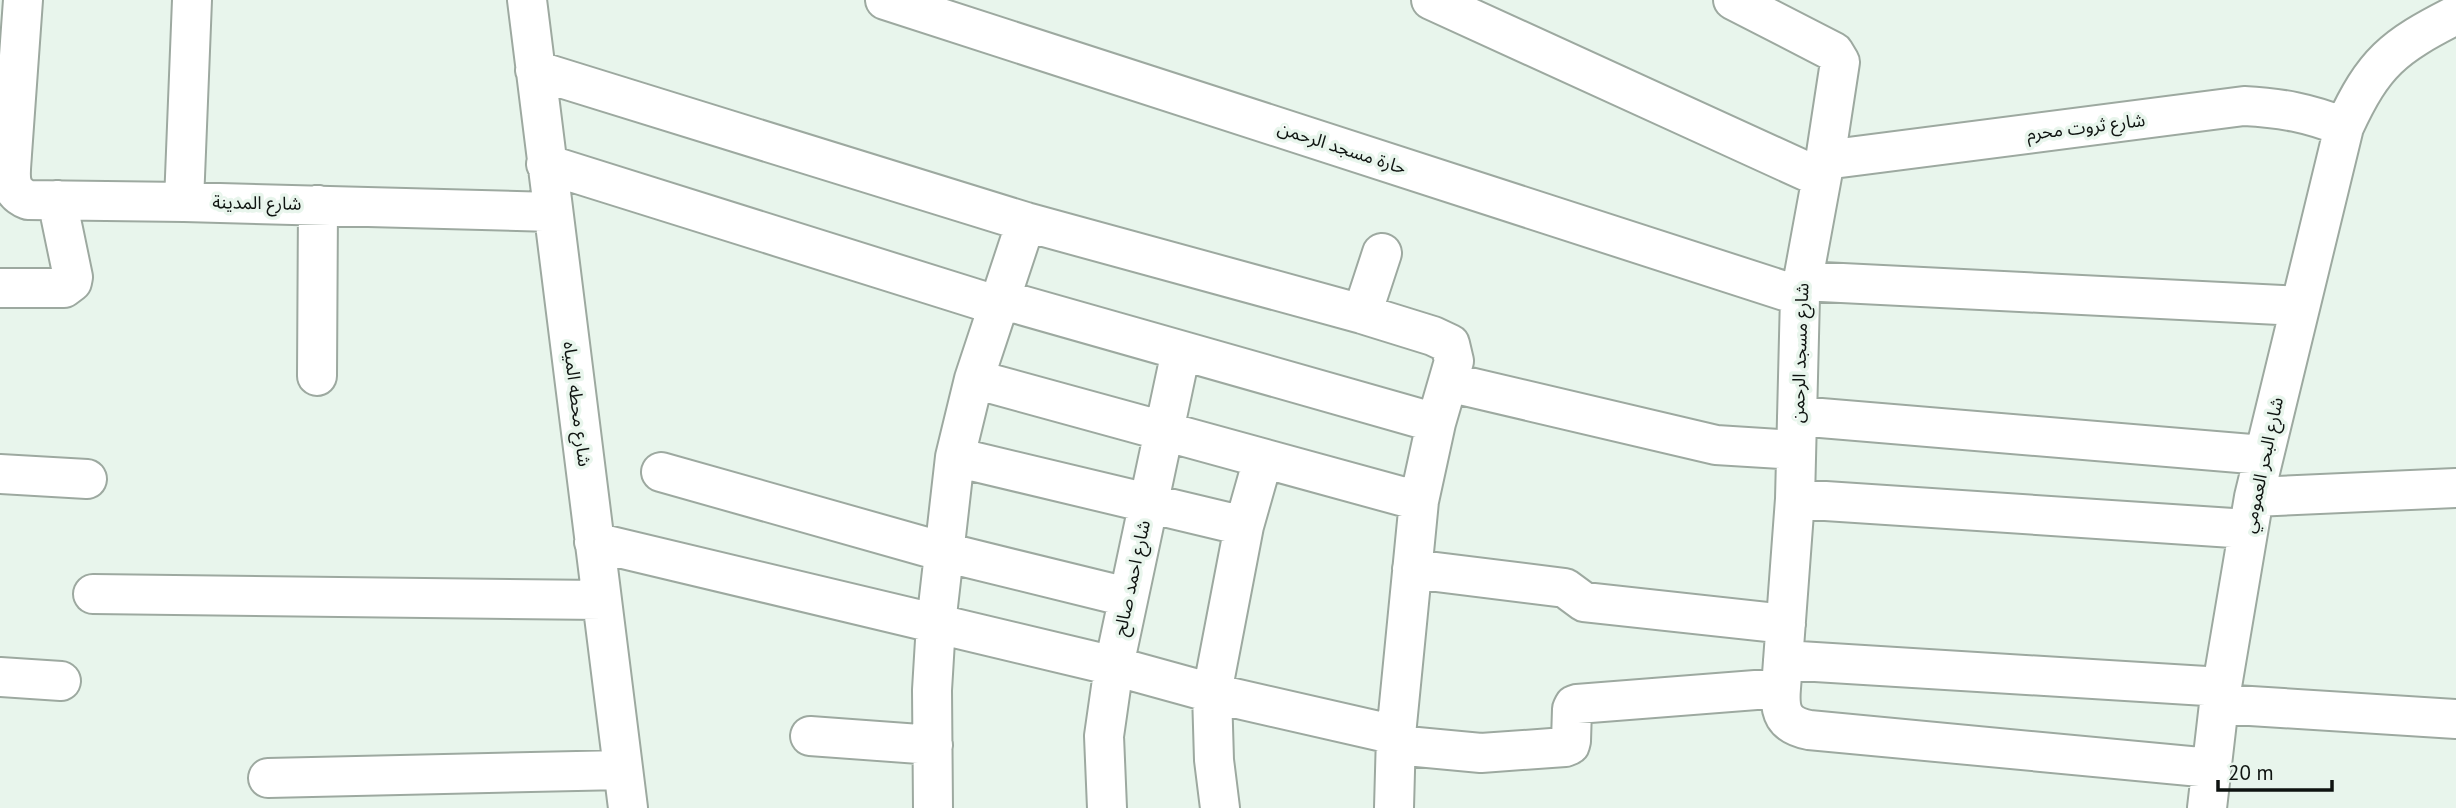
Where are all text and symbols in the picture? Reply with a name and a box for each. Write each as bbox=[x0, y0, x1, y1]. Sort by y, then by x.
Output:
street label: شارع ثروت محرم bbox=[2025, 108, 2147, 148]
street label: حارة مسجد الرحمن bbox=[1275, 116, 1409, 179]
street label: شارع المدينة bbox=[212, 190, 302, 218]
street label: شارع مسجد الرحمن bbox=[1786, 283, 1816, 423]
street label: شارع محطه المياه bbox=[555, 340, 597, 468]
street label: شارع البحر العمومي bbox=[2237, 395, 2291, 536]
street label: شارع احمد صالح bbox=[1108, 518, 1158, 638]
scale bar bbox=[2218, 748, 2332, 792]
text: 20 m bbox=[2228, 759, 2274, 786]

